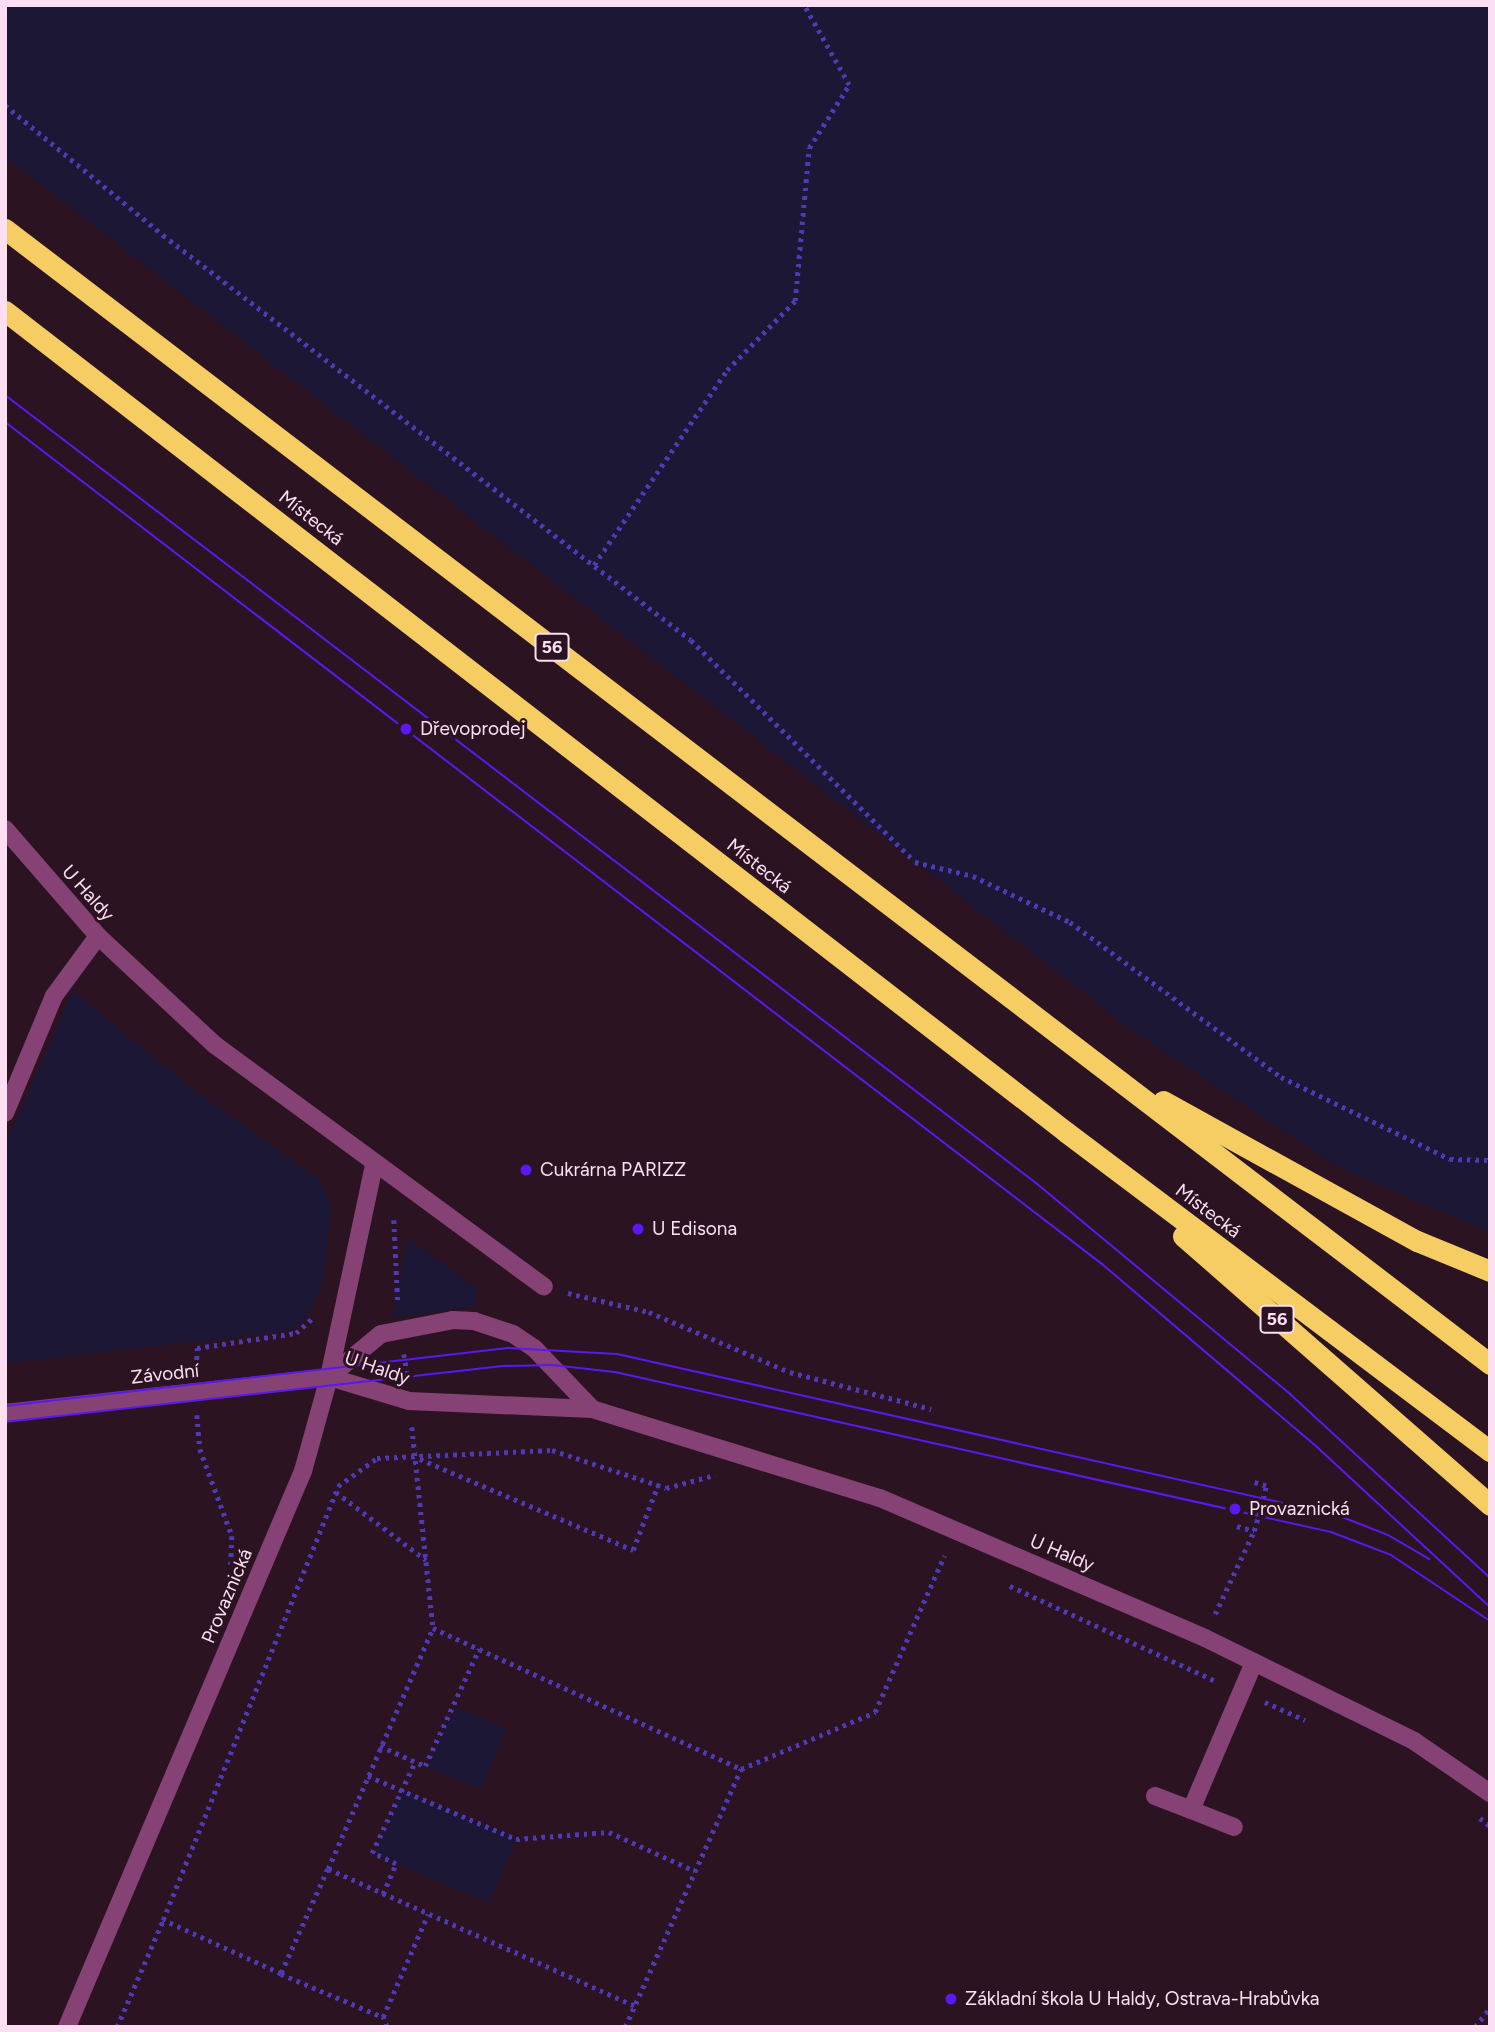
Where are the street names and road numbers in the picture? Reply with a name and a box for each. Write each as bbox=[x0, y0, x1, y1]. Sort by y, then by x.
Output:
street label: Místecká bbox=[274, 486, 348, 550]
road number: 56 bbox=[534, 632, 570, 662]
street label: Místecká bbox=[722, 834, 796, 898]
street label: U Haldy bbox=[57, 860, 119, 926]
street label: Místecká bbox=[1171, 1179, 1245, 1243]
road number: 56 bbox=[1260, 1304, 1294, 1334]
street label: U Haldy bbox=[341, 1346, 413, 1390]
street label: Závodní bbox=[130, 1359, 200, 1389]
street label: U Haldy bbox=[1027, 1529, 1097, 1577]
street label: Provaznická bbox=[197, 1545, 257, 1647]

